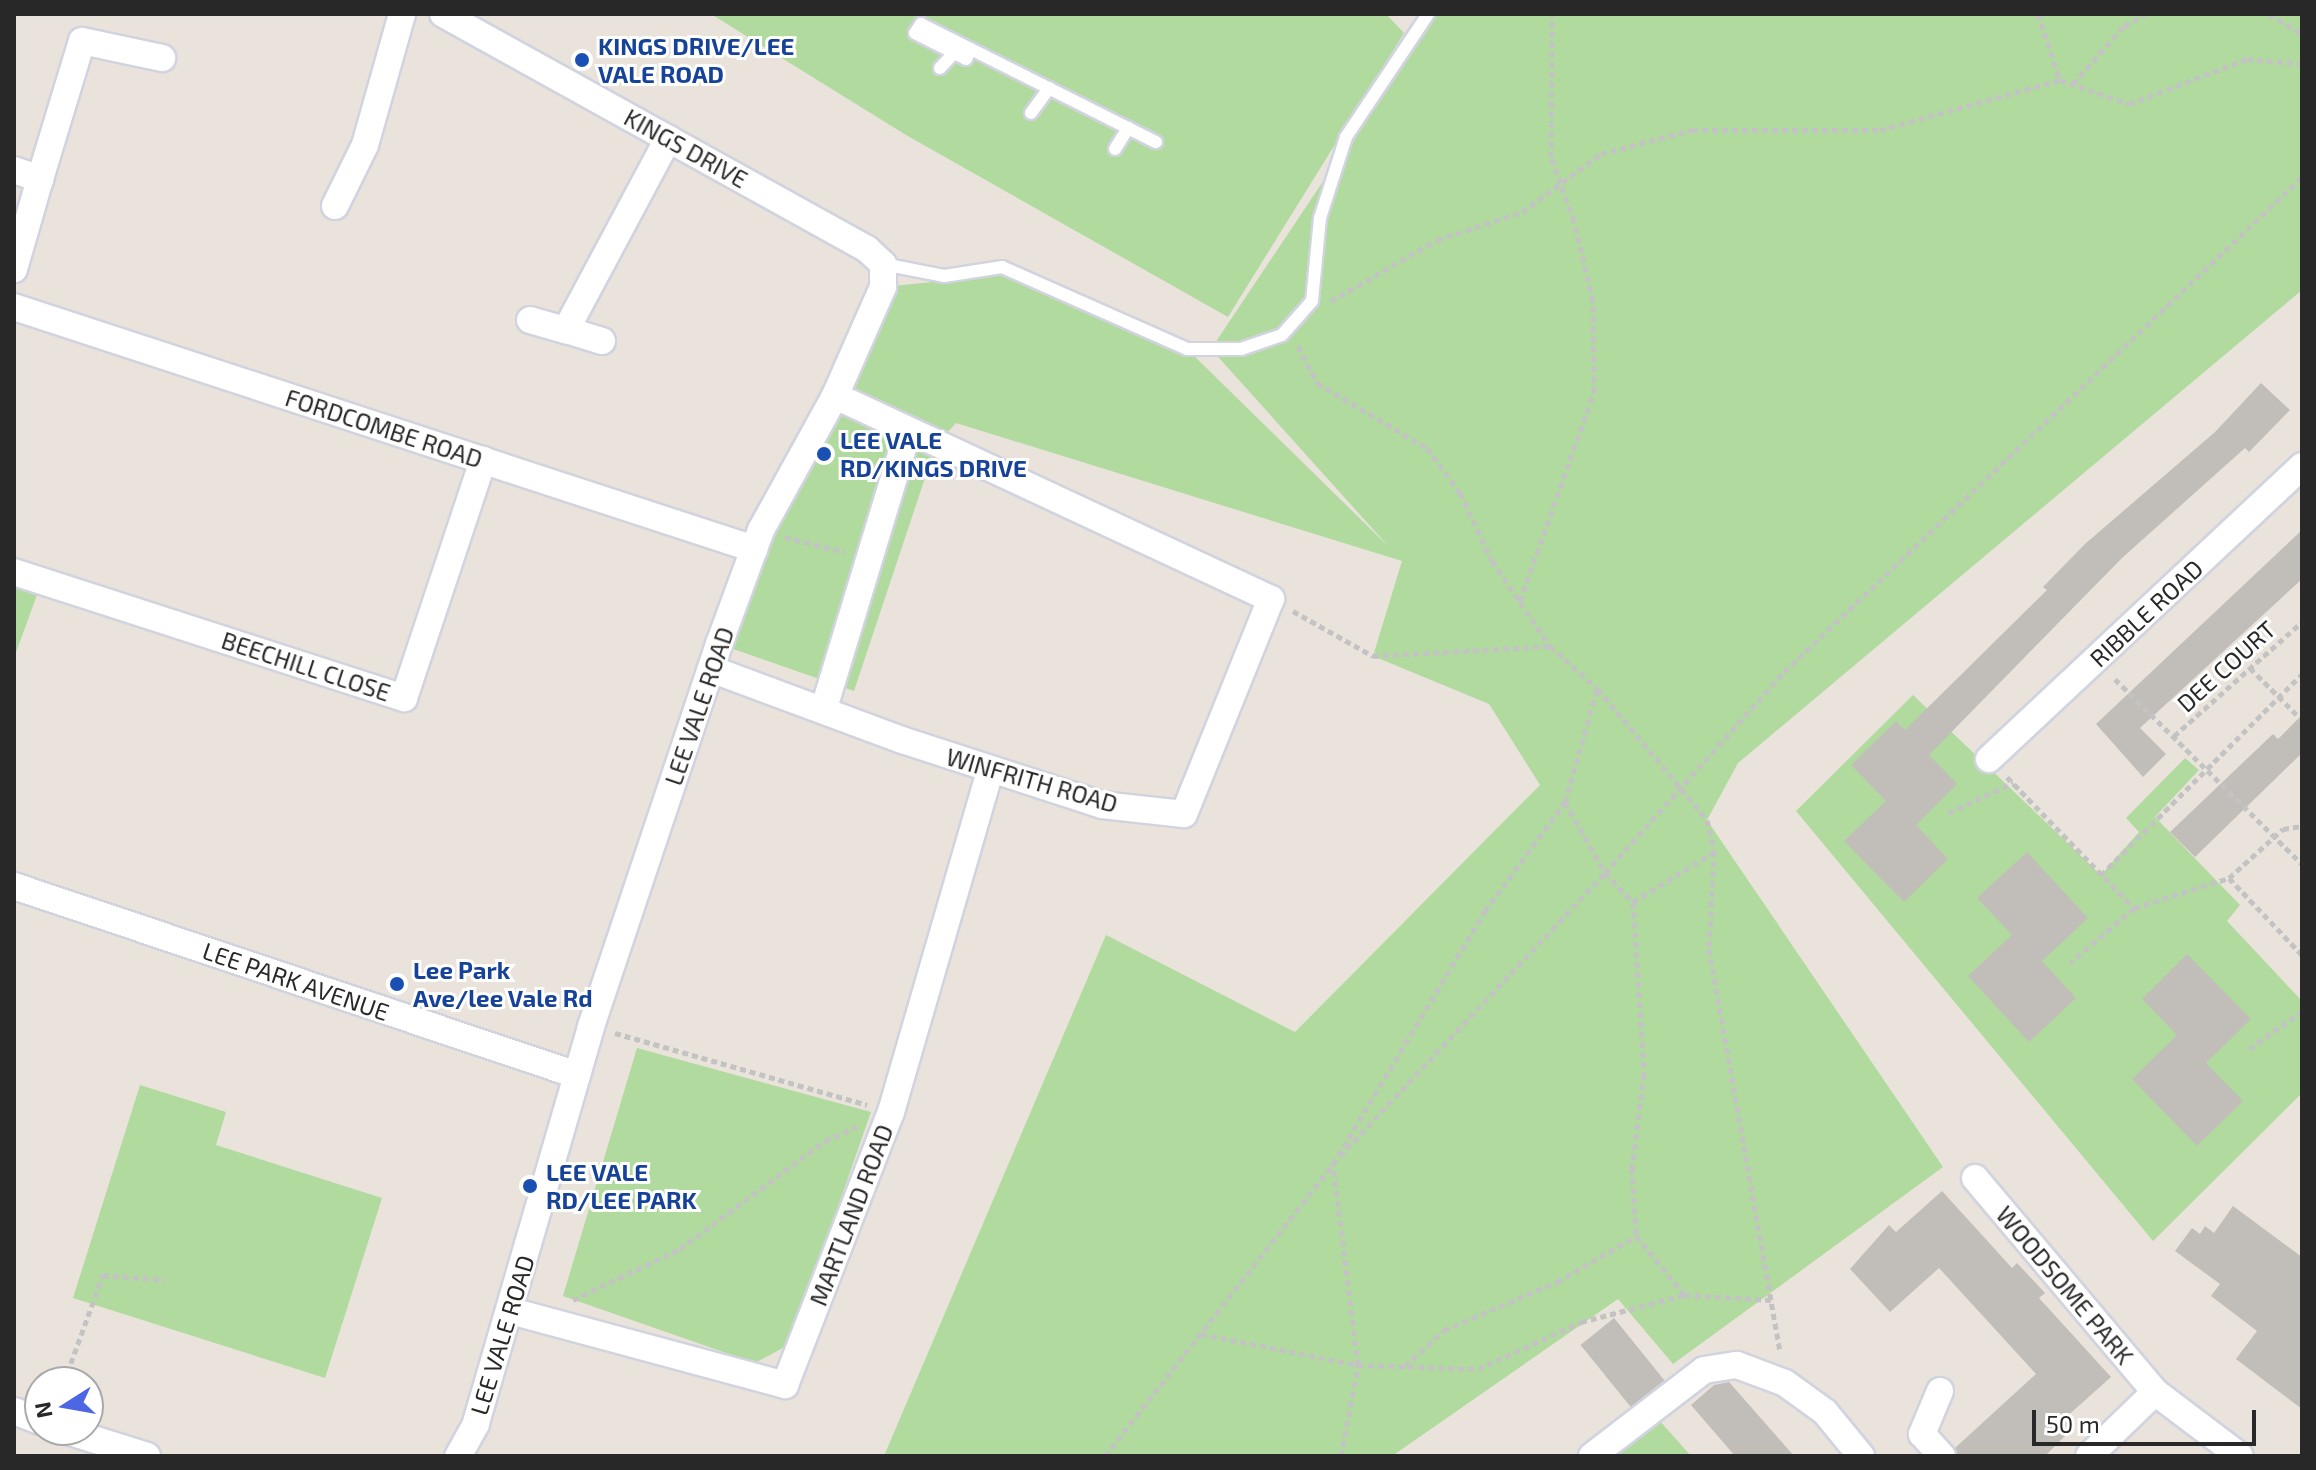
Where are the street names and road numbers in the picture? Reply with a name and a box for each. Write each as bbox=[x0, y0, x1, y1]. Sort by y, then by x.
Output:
street label: KINGS DRIVE bbox=[619, 102, 753, 194]
street label: FORDCOMBE ROAD bbox=[282, 383, 486, 473]
street label: RIBBLE ROAD bbox=[2084, 553, 2208, 673]
street label: DEE COURT bbox=[2171, 614, 2281, 718]
street label: LEE VALE ROAD bbox=[658, 623, 740, 789]
street label: BEECHILL CLOSE bbox=[218, 625, 394, 707]
street label: WINFRITH ROAD bbox=[943, 742, 1121, 818]
street label: LEE PARK AVENUE bbox=[199, 936, 393, 1026]
street label: MARTLAND ROAD bbox=[803, 1120, 899, 1310]
street label: WOODSOME PARK bbox=[1991, 1200, 2139, 1370]
street label: LEE VALE ROAD bbox=[464, 1251, 540, 1419]

